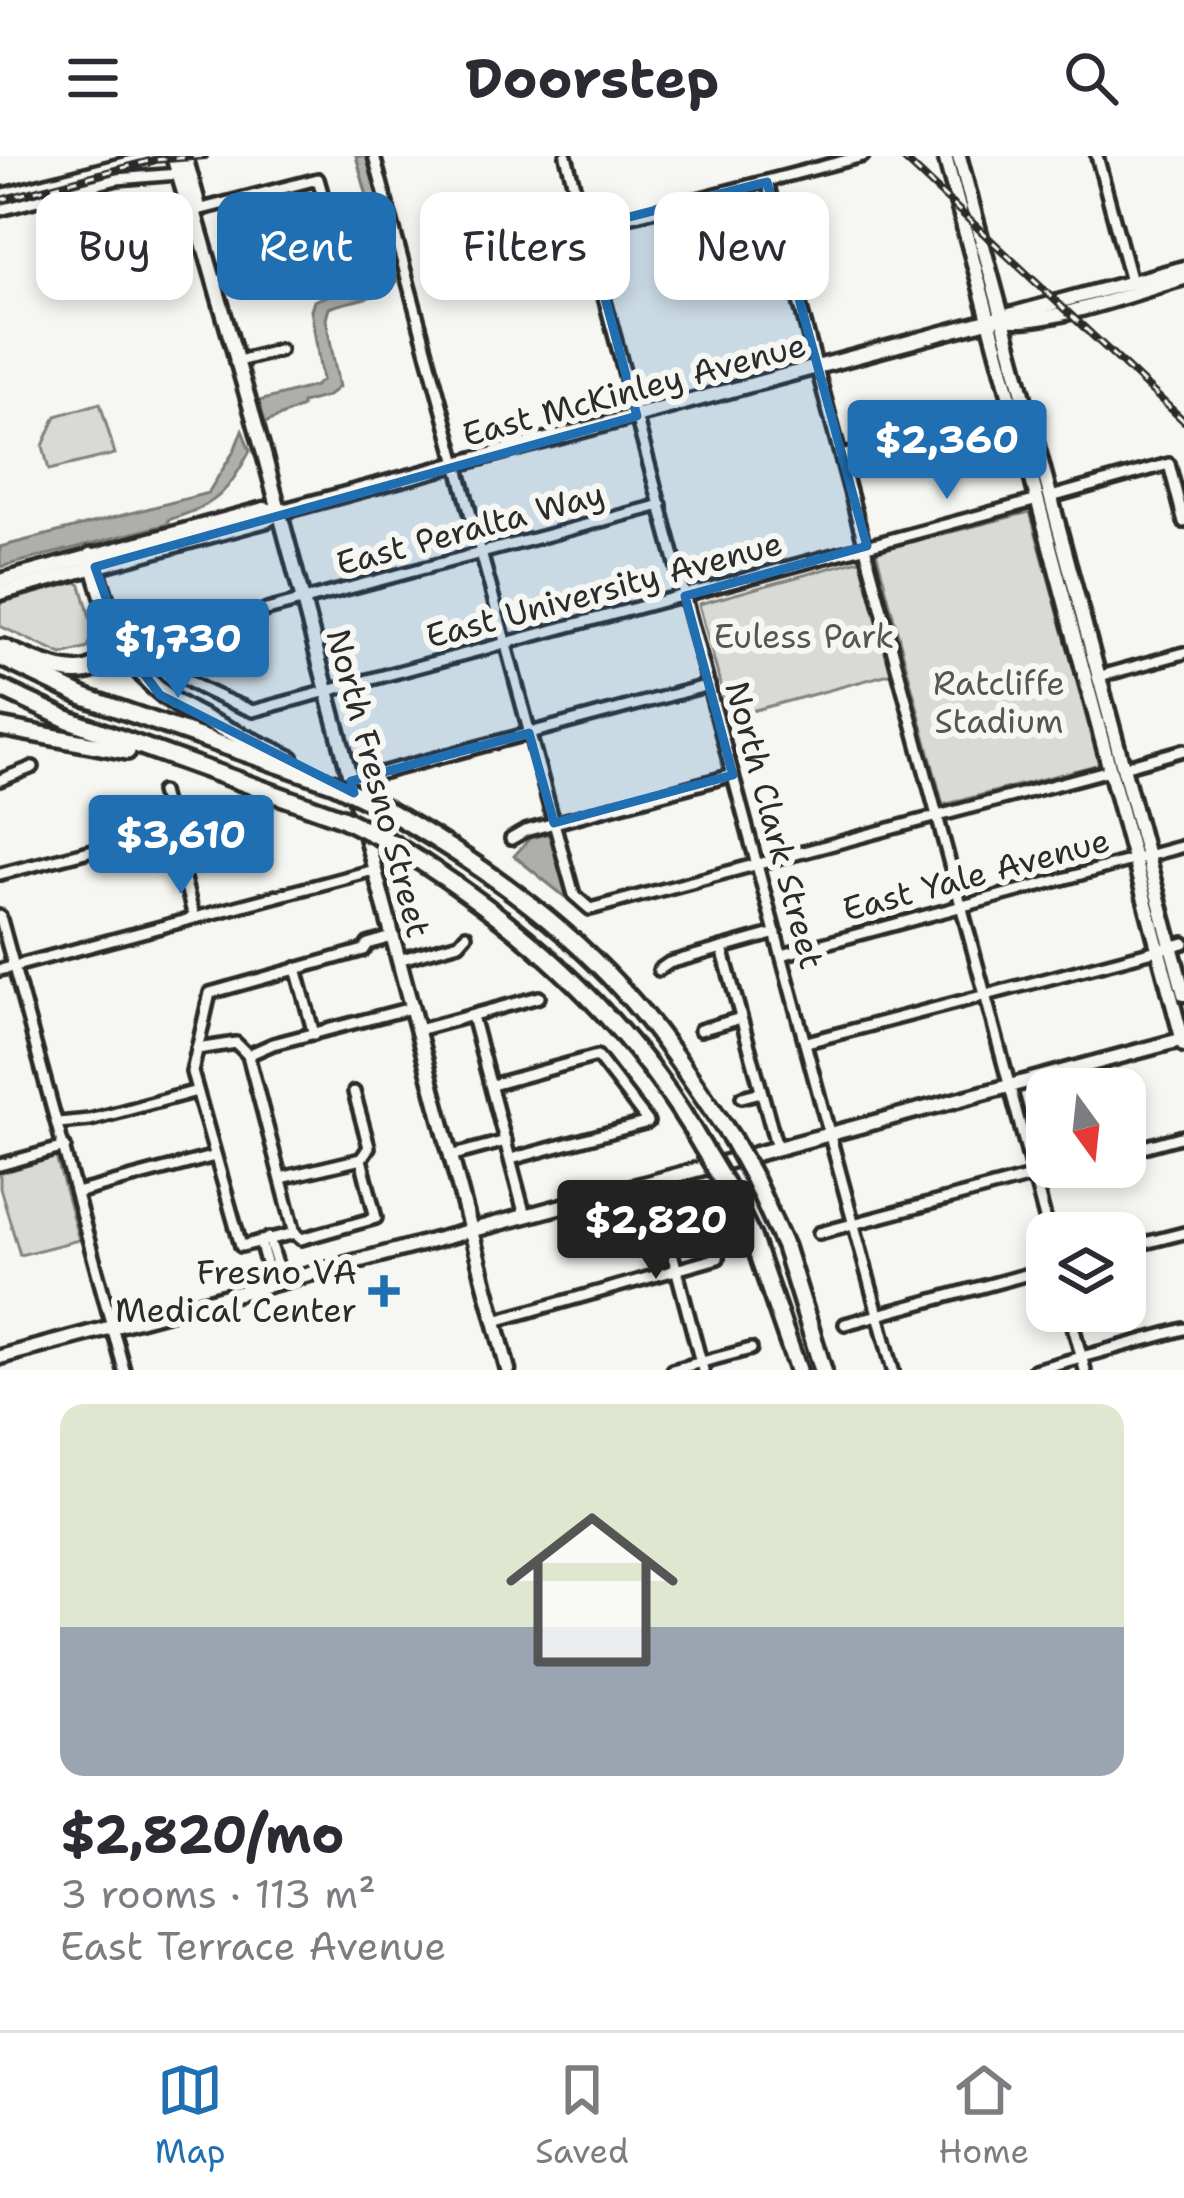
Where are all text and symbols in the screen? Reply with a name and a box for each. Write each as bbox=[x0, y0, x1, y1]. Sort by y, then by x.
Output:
text: Doorstep bbox=[465, 42, 719, 114]
icon: menu bbox=[60, 45, 126, 111]
icon: search bbox=[1058, 45, 1124, 111]
chip: Buy bbox=[36, 192, 193, 300]
chip: Rent bbox=[217, 192, 396, 300]
chip: Filters bbox=[420, 192, 630, 300]
chip: New bbox=[654, 192, 829, 300]
street label: East McKinley Avenue bbox=[457, 322, 811, 457]
pin: $2,360 bbox=[849, 400, 1045, 502]
text: $2,360 bbox=[875, 413, 1019, 465]
street label: East Peralta Way bbox=[331, 471, 609, 586]
street label: East University Avenue bbox=[421, 520, 787, 659]
pin: $1,730 bbox=[80, 599, 276, 701]
text: $1,730 bbox=[114, 612, 242, 664]
park label: Euless Park bbox=[714, 614, 894, 659]
street label: North Fresno Street bbox=[316, 624, 441, 942]
park label: Ratcliffe Stadium bbox=[933, 661, 1065, 744]
street label: North Clark Street bbox=[714, 676, 835, 974]
pin: $3,610 bbox=[83, 795, 279, 897]
text: $3,610 bbox=[116, 808, 246, 860]
street label: East Yale Avenue bbox=[838, 817, 1114, 932]
north arrow bbox=[1026, 1068, 1146, 1188]
map controls bbox=[1026, 1068, 1146, 1332]
pin: $2,820 bbox=[558, 1180, 754, 1282]
text: $2,820 bbox=[584, 1193, 728, 1245]
button: layers bbox=[1026, 1212, 1146, 1332]
place label: Fresno VA Medical Center bbox=[115, 1250, 357, 1333]
marker: Fresno VA Medical Center bbox=[368, 1275, 400, 1307]
icon: home bbox=[484, 1482, 700, 1698]
text: $2,820/mo bbox=[60, 1800, 345, 1868]
text: 3 rooms · 113 m² bbox=[60, 1868, 376, 1920]
text: East Terrace Avenue bbox=[60, 1920, 446, 1972]
tab: Map bbox=[155, 2057, 226, 2174]
tab: Saved bbox=[535, 2057, 629, 2174]
tab: Home bbox=[938, 2057, 1029, 2174]

